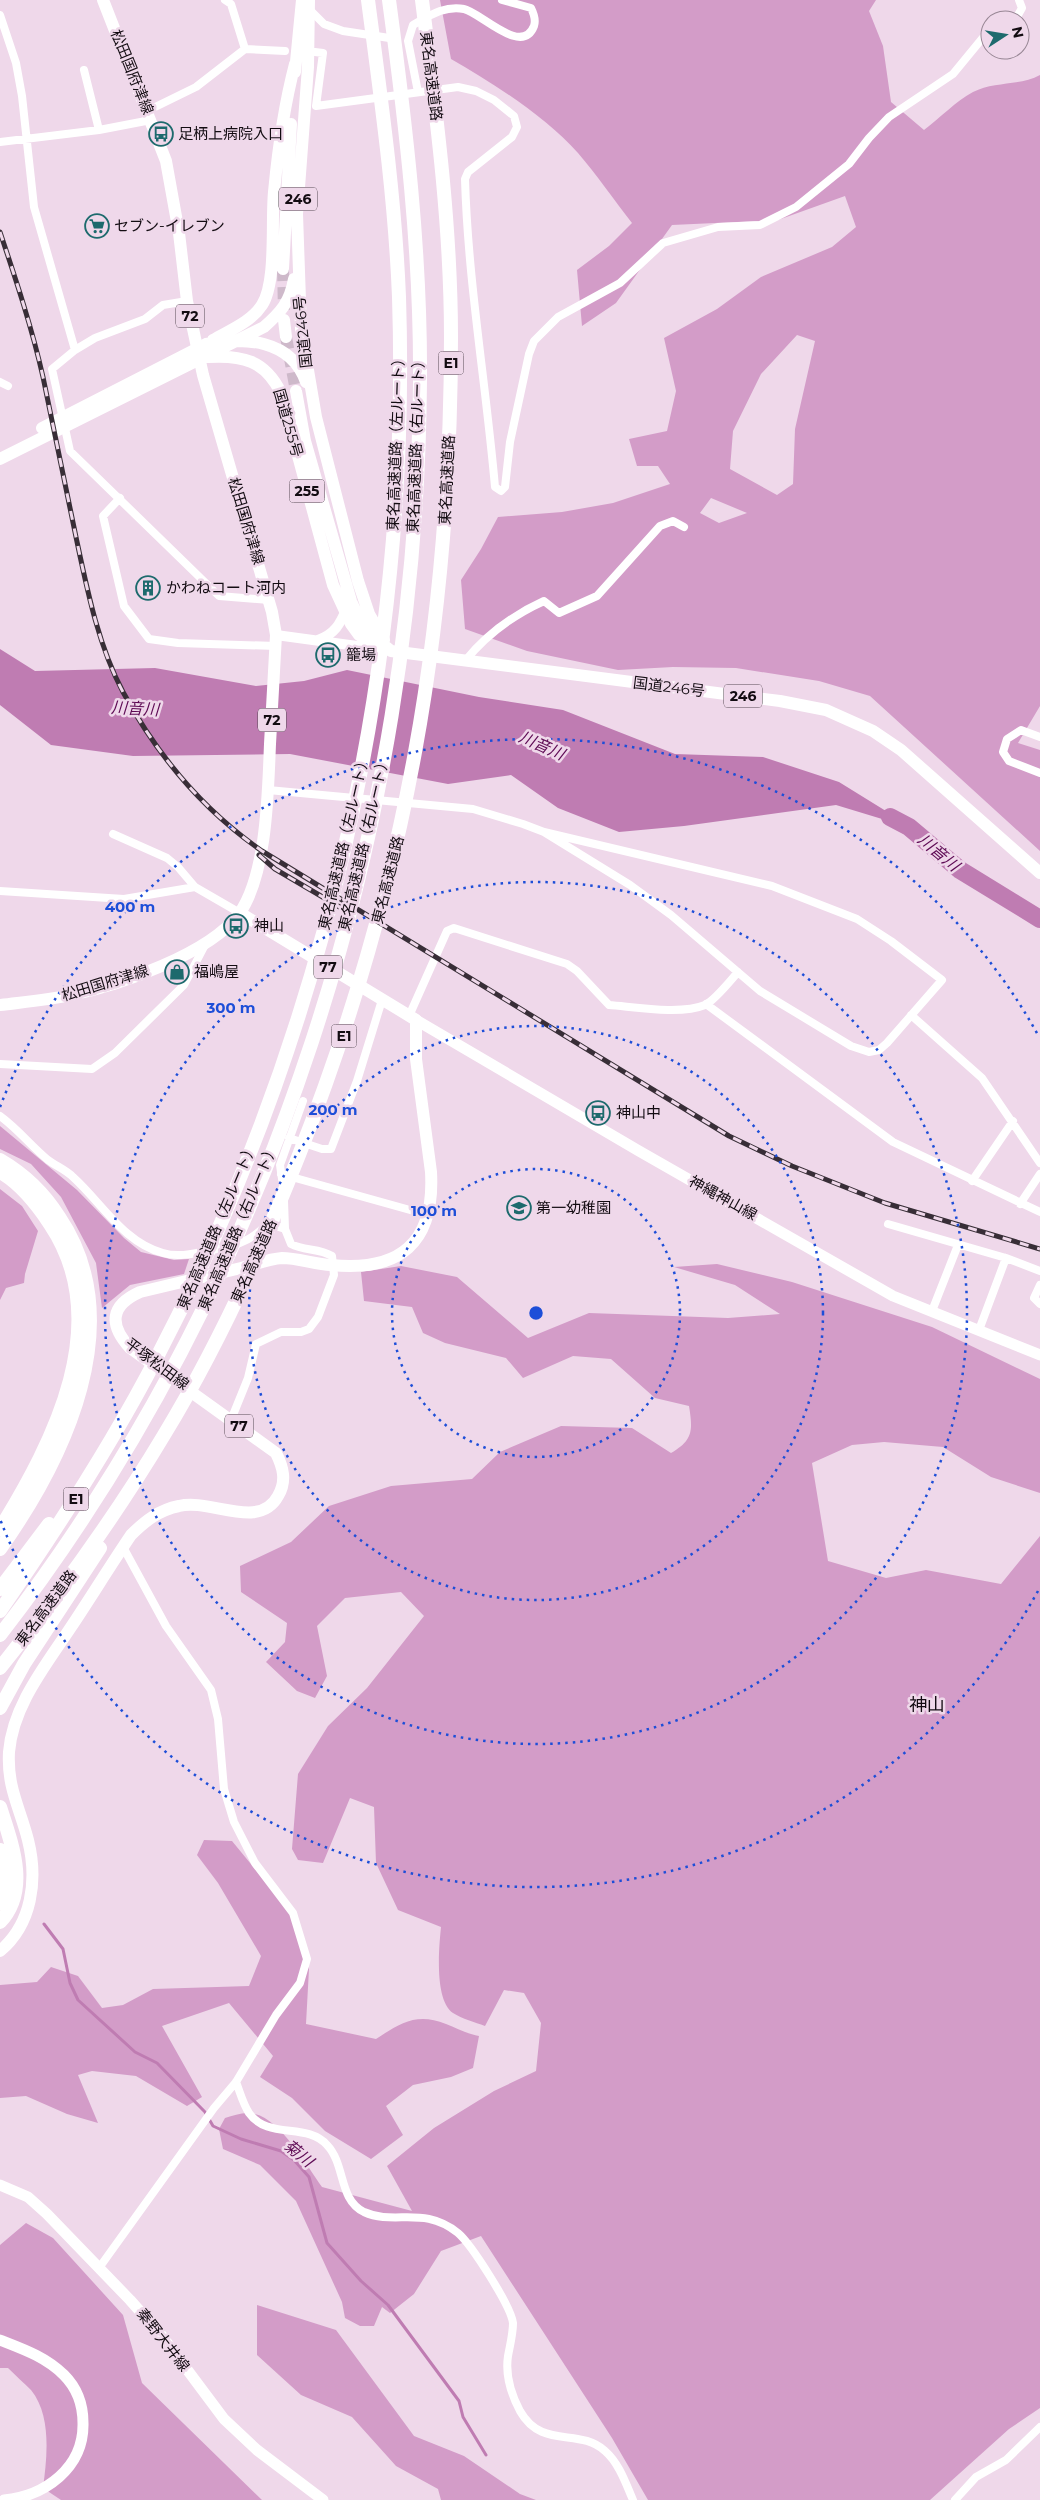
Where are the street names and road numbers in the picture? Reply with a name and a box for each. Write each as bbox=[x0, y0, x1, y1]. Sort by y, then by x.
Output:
street label: 松田国府津線 bbox=[107, 27, 158, 117]
street label: 東名高速道路 bbox=[417, 30, 446, 122]
road number: 246 bbox=[279, 188, 317, 210]
street label: 国道246号 bbox=[289, 295, 316, 369]
road number: 72 bbox=[176, 304, 204, 328]
street label: 東名高速道路（左ルート） bbox=[383, 351, 408, 531]
road number: E1 bbox=[438, 352, 464, 374]
street label: 東名高速道路（右ルート） bbox=[403, 353, 428, 533]
street label: 国道255号 bbox=[270, 386, 307, 459]
street label: 東名高速道路 bbox=[435, 435, 458, 525]
street label: 松田国府津線 bbox=[224, 475, 269, 567]
road number: 255 bbox=[290, 480, 324, 502]
street label: 国道246号 bbox=[632, 673, 706, 700]
road number: 246 bbox=[724, 684, 762, 708]
road number: 72 bbox=[258, 708, 286, 732]
street label: 東名高速道路（左ルート） bbox=[314, 752, 373, 932]
street label: 東名高速道路（右ルート） bbox=[335, 753, 393, 933]
street label: 東名高速道路 bbox=[368, 834, 408, 926]
road number: 77 bbox=[314, 956, 342, 979]
street label: 松田国府津線 bbox=[59, 960, 151, 1005]
road number: E1 bbox=[332, 1024, 356, 1048]
street label: 東名高速道路（左ルート） bbox=[174, 1140, 260, 1312]
street label: 東名高速道路（右ルート） bbox=[194, 1140, 281, 1313]
street label: 神縄神山線 bbox=[686, 1171, 761, 1224]
street label: 東名高速道路 bbox=[227, 1216, 281, 1306]
street label: 平塚松田線 bbox=[122, 1333, 193, 1394]
road number: 77 bbox=[225, 1414, 253, 1438]
road number: E1 bbox=[64, 1488, 88, 1510]
street label: 東名高速道路 bbox=[11, 1566, 80, 1649]
street label: 秦野大井線 bbox=[133, 2304, 194, 2375]

